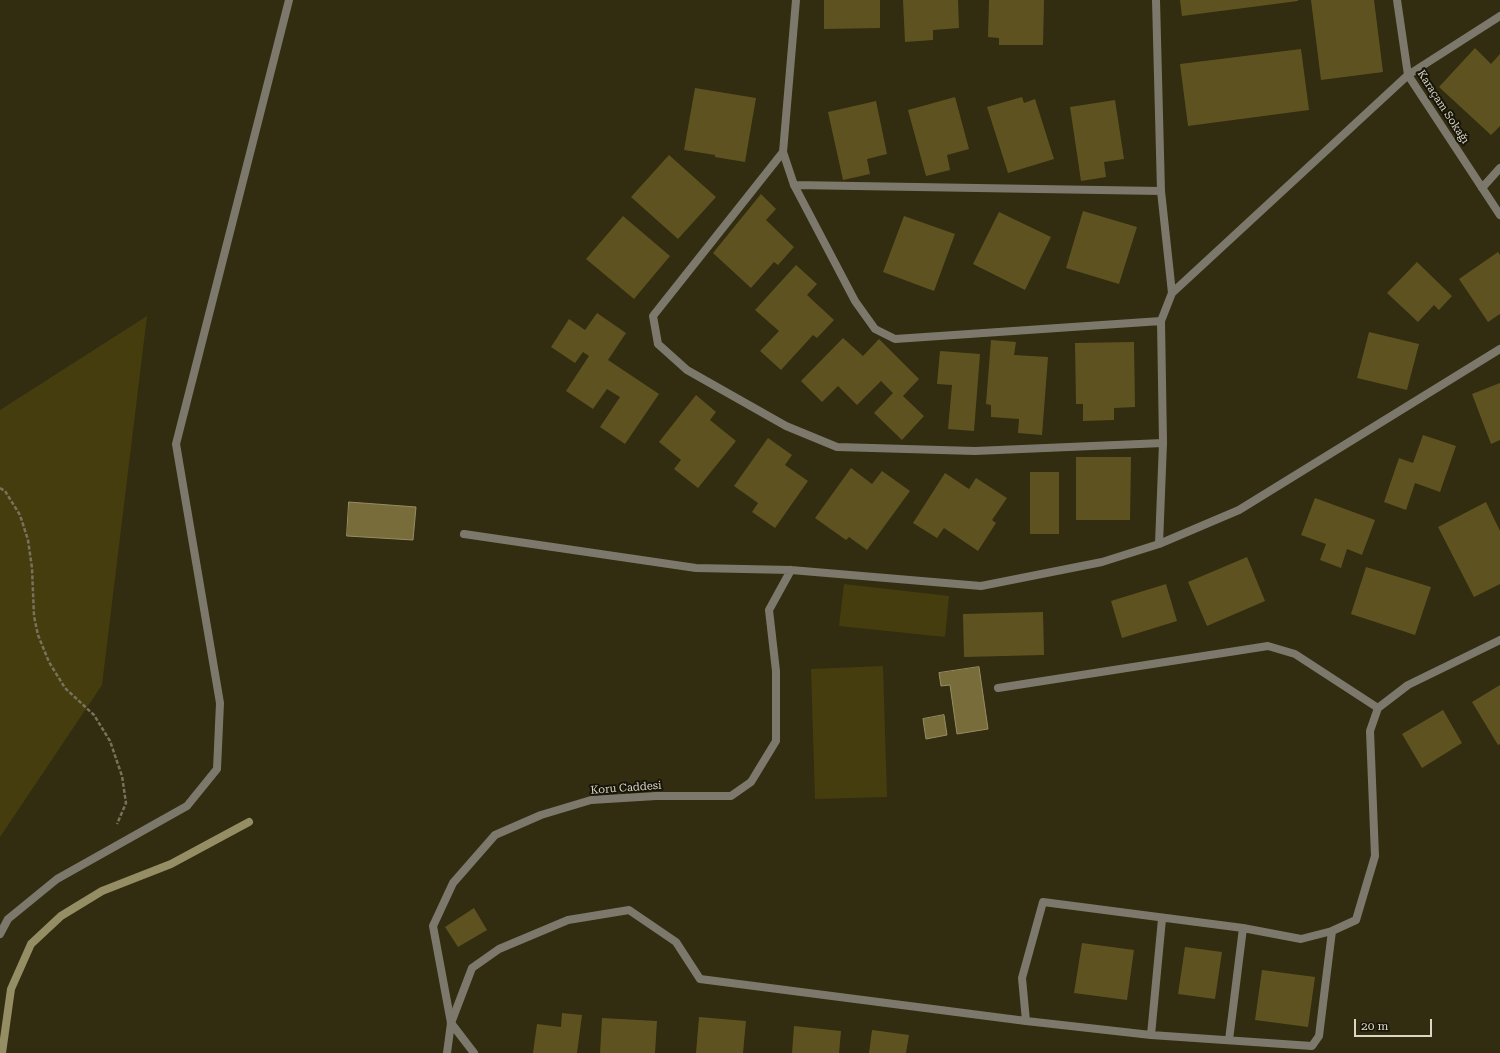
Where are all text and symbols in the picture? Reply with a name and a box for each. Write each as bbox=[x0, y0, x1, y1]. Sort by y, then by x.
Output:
street label: Karaçam Sokağı bbox=[1414, 68, 1472, 146]
street label: Koru Caddesi bbox=[590, 779, 662, 797]
scale bar bbox=[1356, 1011, 1434, 1037]
text: 20 m bbox=[1361, 1019, 1388, 1033]

